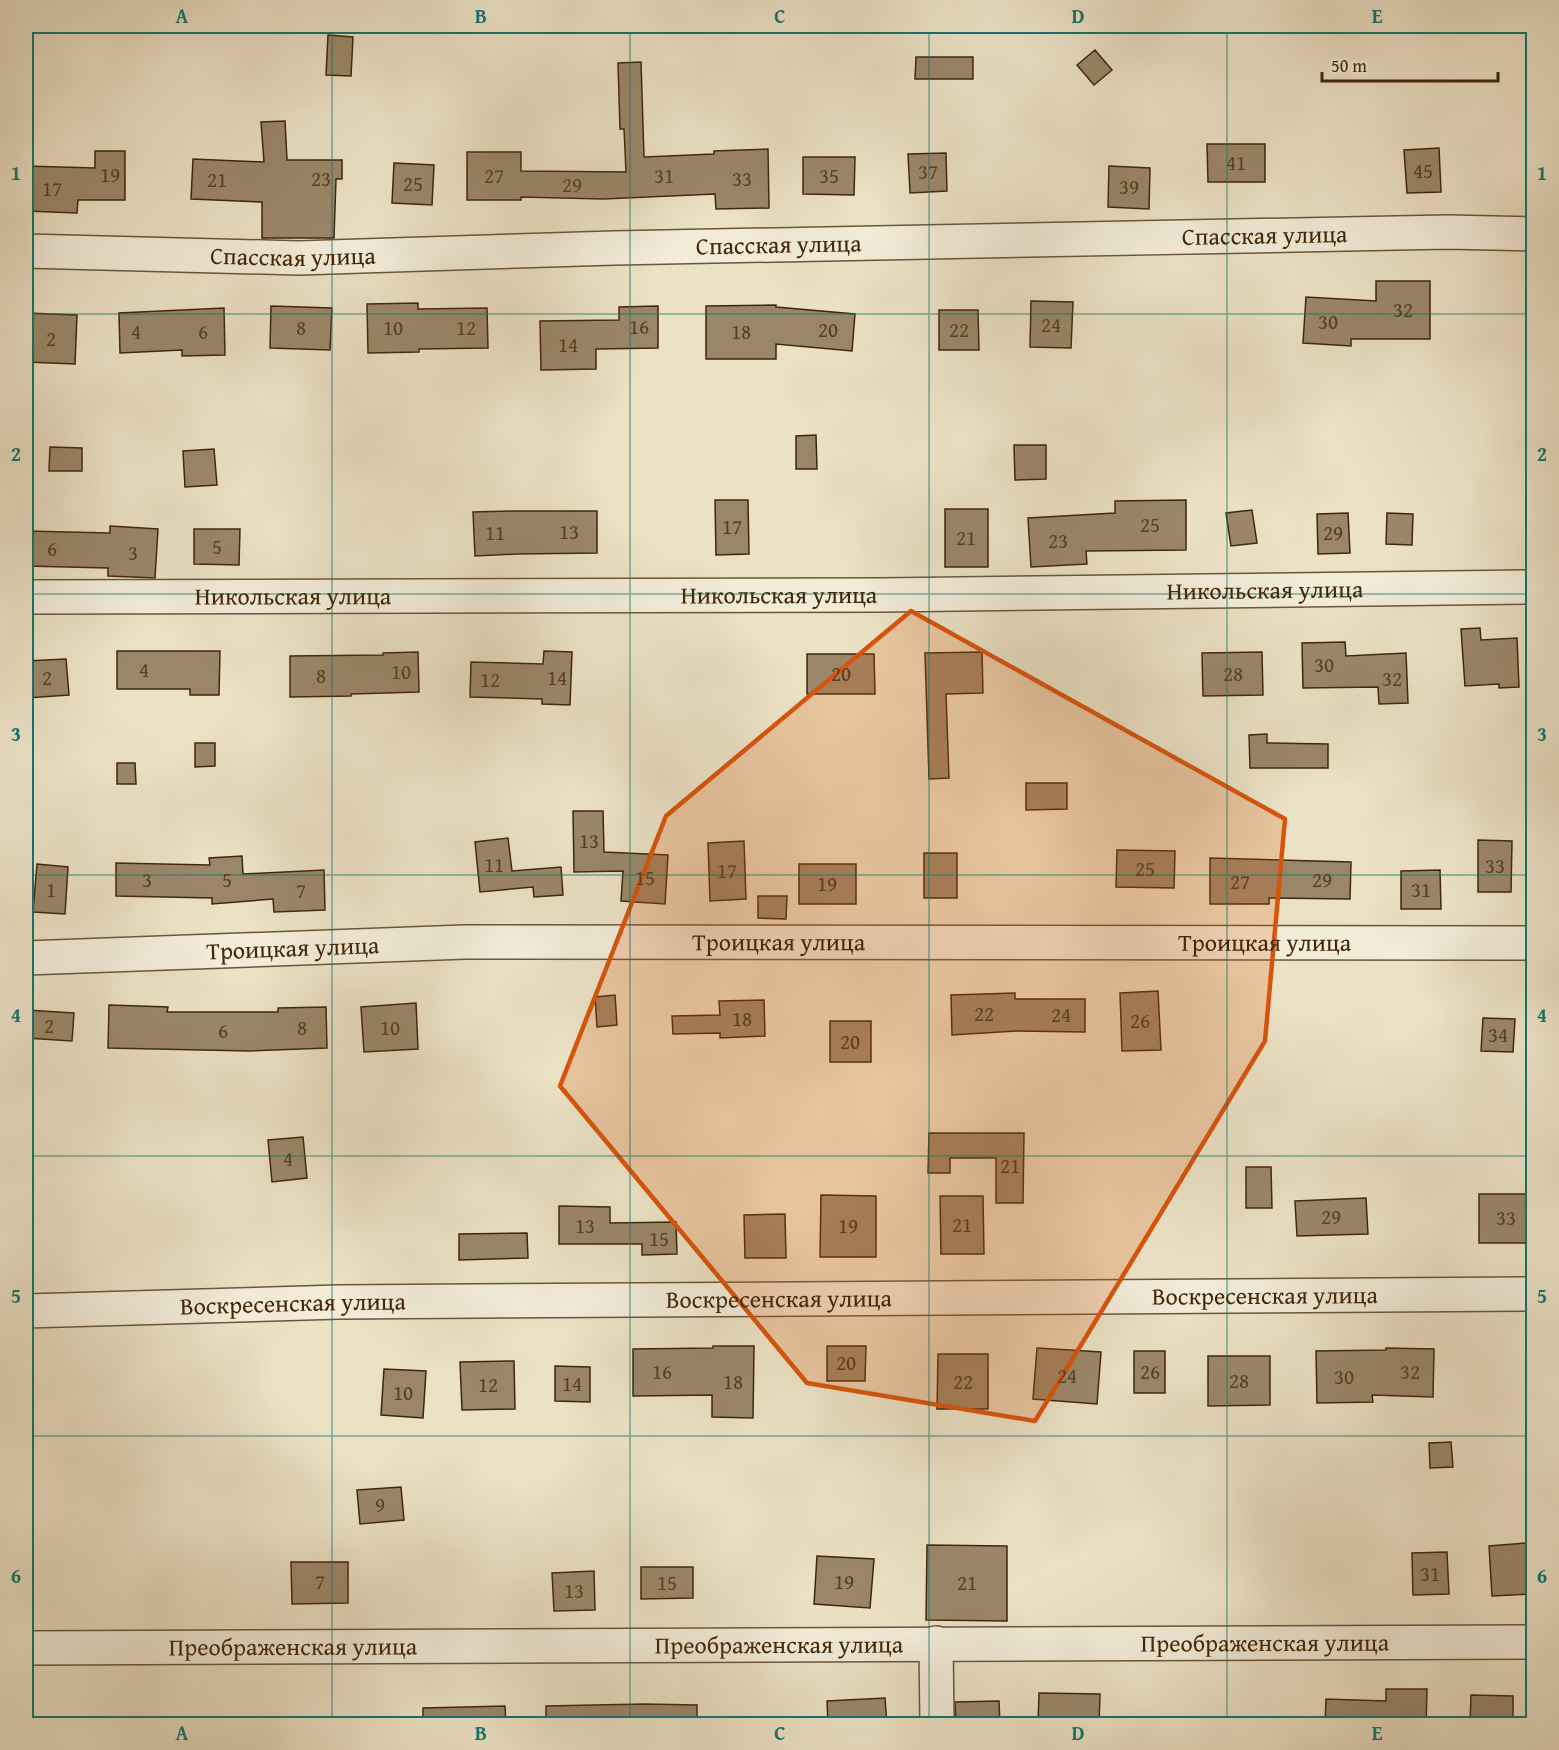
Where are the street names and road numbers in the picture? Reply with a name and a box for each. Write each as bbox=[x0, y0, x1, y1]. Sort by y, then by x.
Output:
street label: Спасская улица bbox=[1182, 216, 1348, 254]
street label: Спасская улица bbox=[696, 225, 862, 263]
street label: Спасская улица bbox=[210, 238, 377, 275]
street label: Никольская улица bbox=[1166, 571, 1364, 609]
street label: Никольская улица bbox=[681, 577, 878, 612]
street label: Никольская улица bbox=[195, 578, 392, 614]
street label: Троицкая улица bbox=[692, 924, 866, 959]
street label: Троицкая улица bbox=[1178, 925, 1352, 960]
street label: Троицкая улица bbox=[206, 927, 380, 968]
street label: Воскресенская улица bbox=[1152, 1277, 1379, 1314]
street label: Воскресенская улица bbox=[666, 1280, 893, 1317]
street label: Воскресенская улица bbox=[179, 1284, 407, 1324]
street label: Преображенская улица bbox=[1141, 1625, 1390, 1661]
street label: Преображенская улица bbox=[655, 1627, 904, 1662]
street label: Преображенская улица bbox=[169, 1628, 418, 1664]

